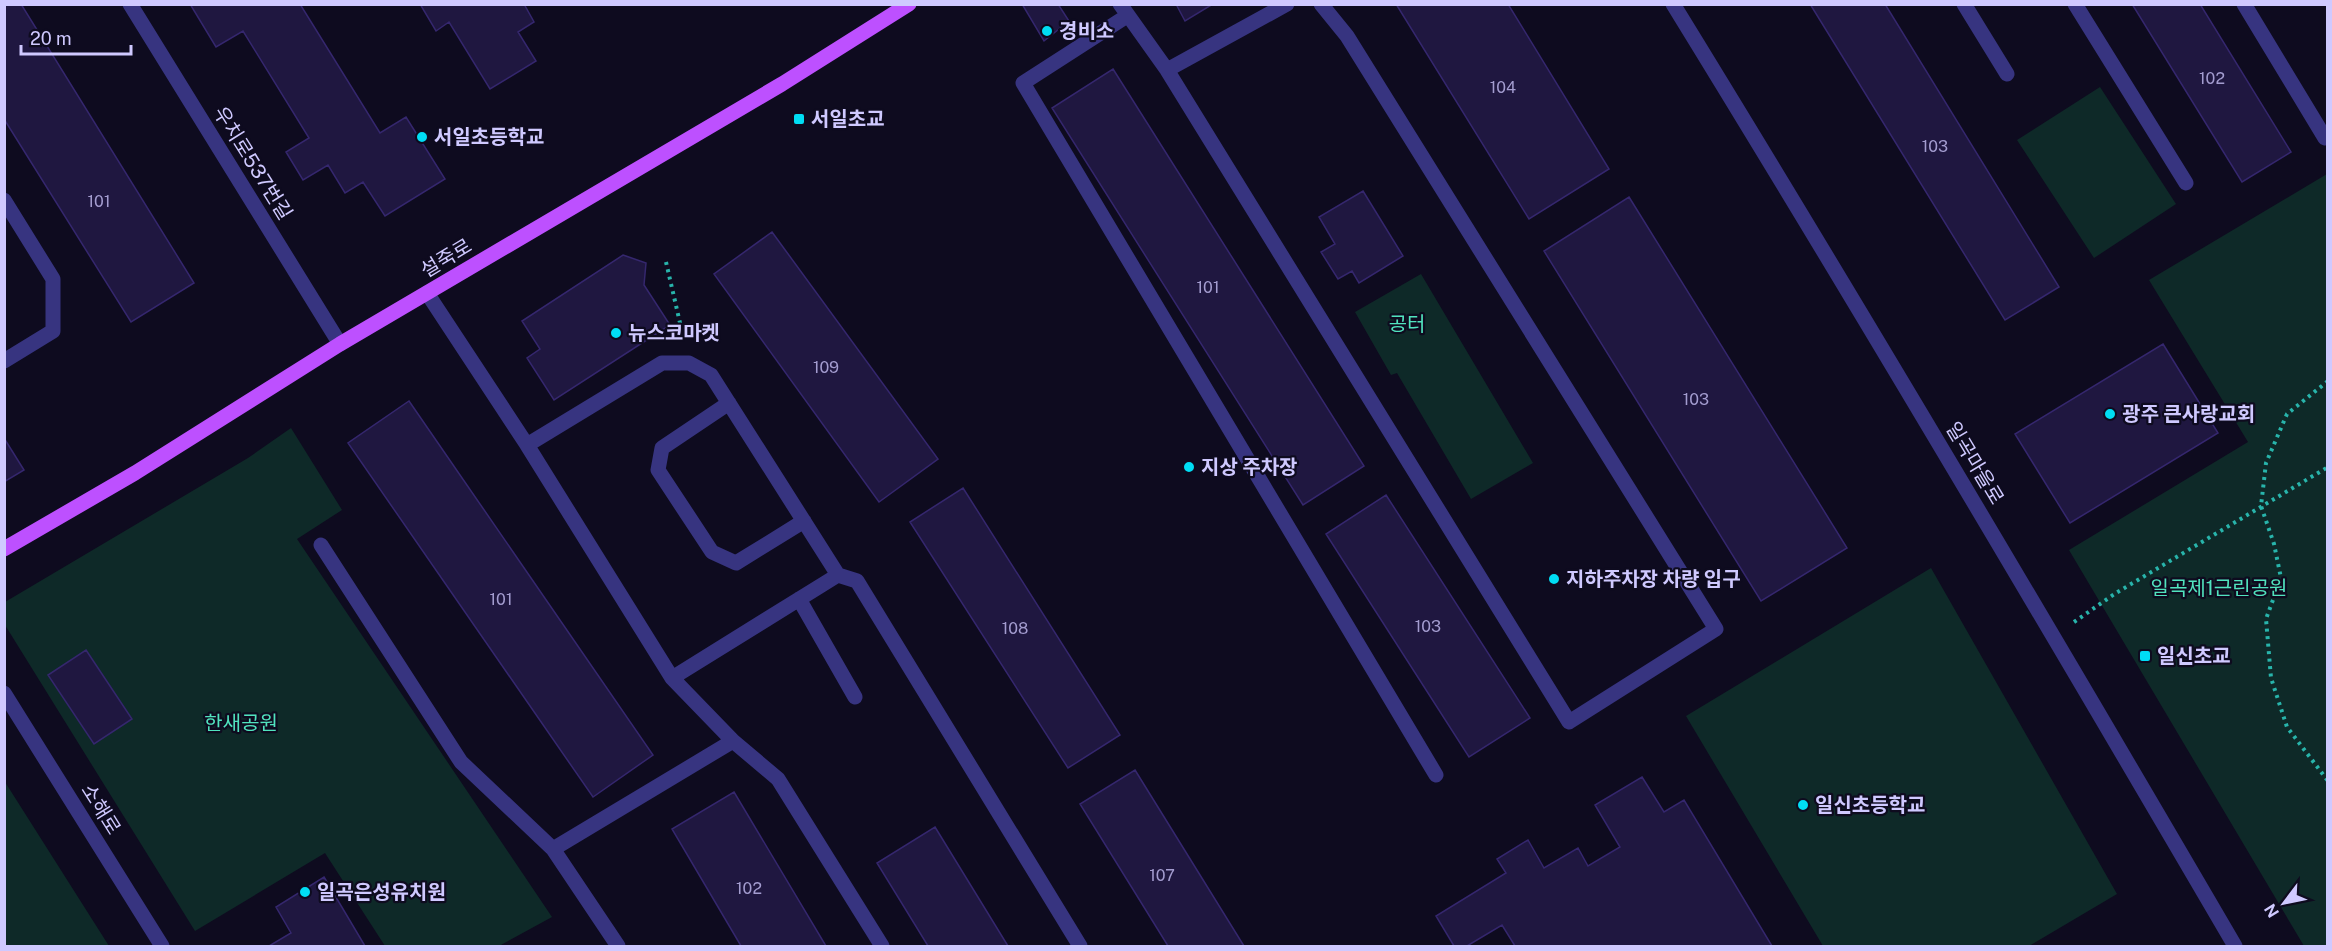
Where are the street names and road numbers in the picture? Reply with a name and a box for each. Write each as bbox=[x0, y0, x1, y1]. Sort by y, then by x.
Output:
street label: 우치로537번길 bbox=[209, 102, 297, 224]
street label: 설죽로 bbox=[416, 233, 476, 283]
street label: 일곡마을로 bbox=[1941, 417, 2009, 509]
street label: 소해로 bbox=[76, 779, 126, 839]

